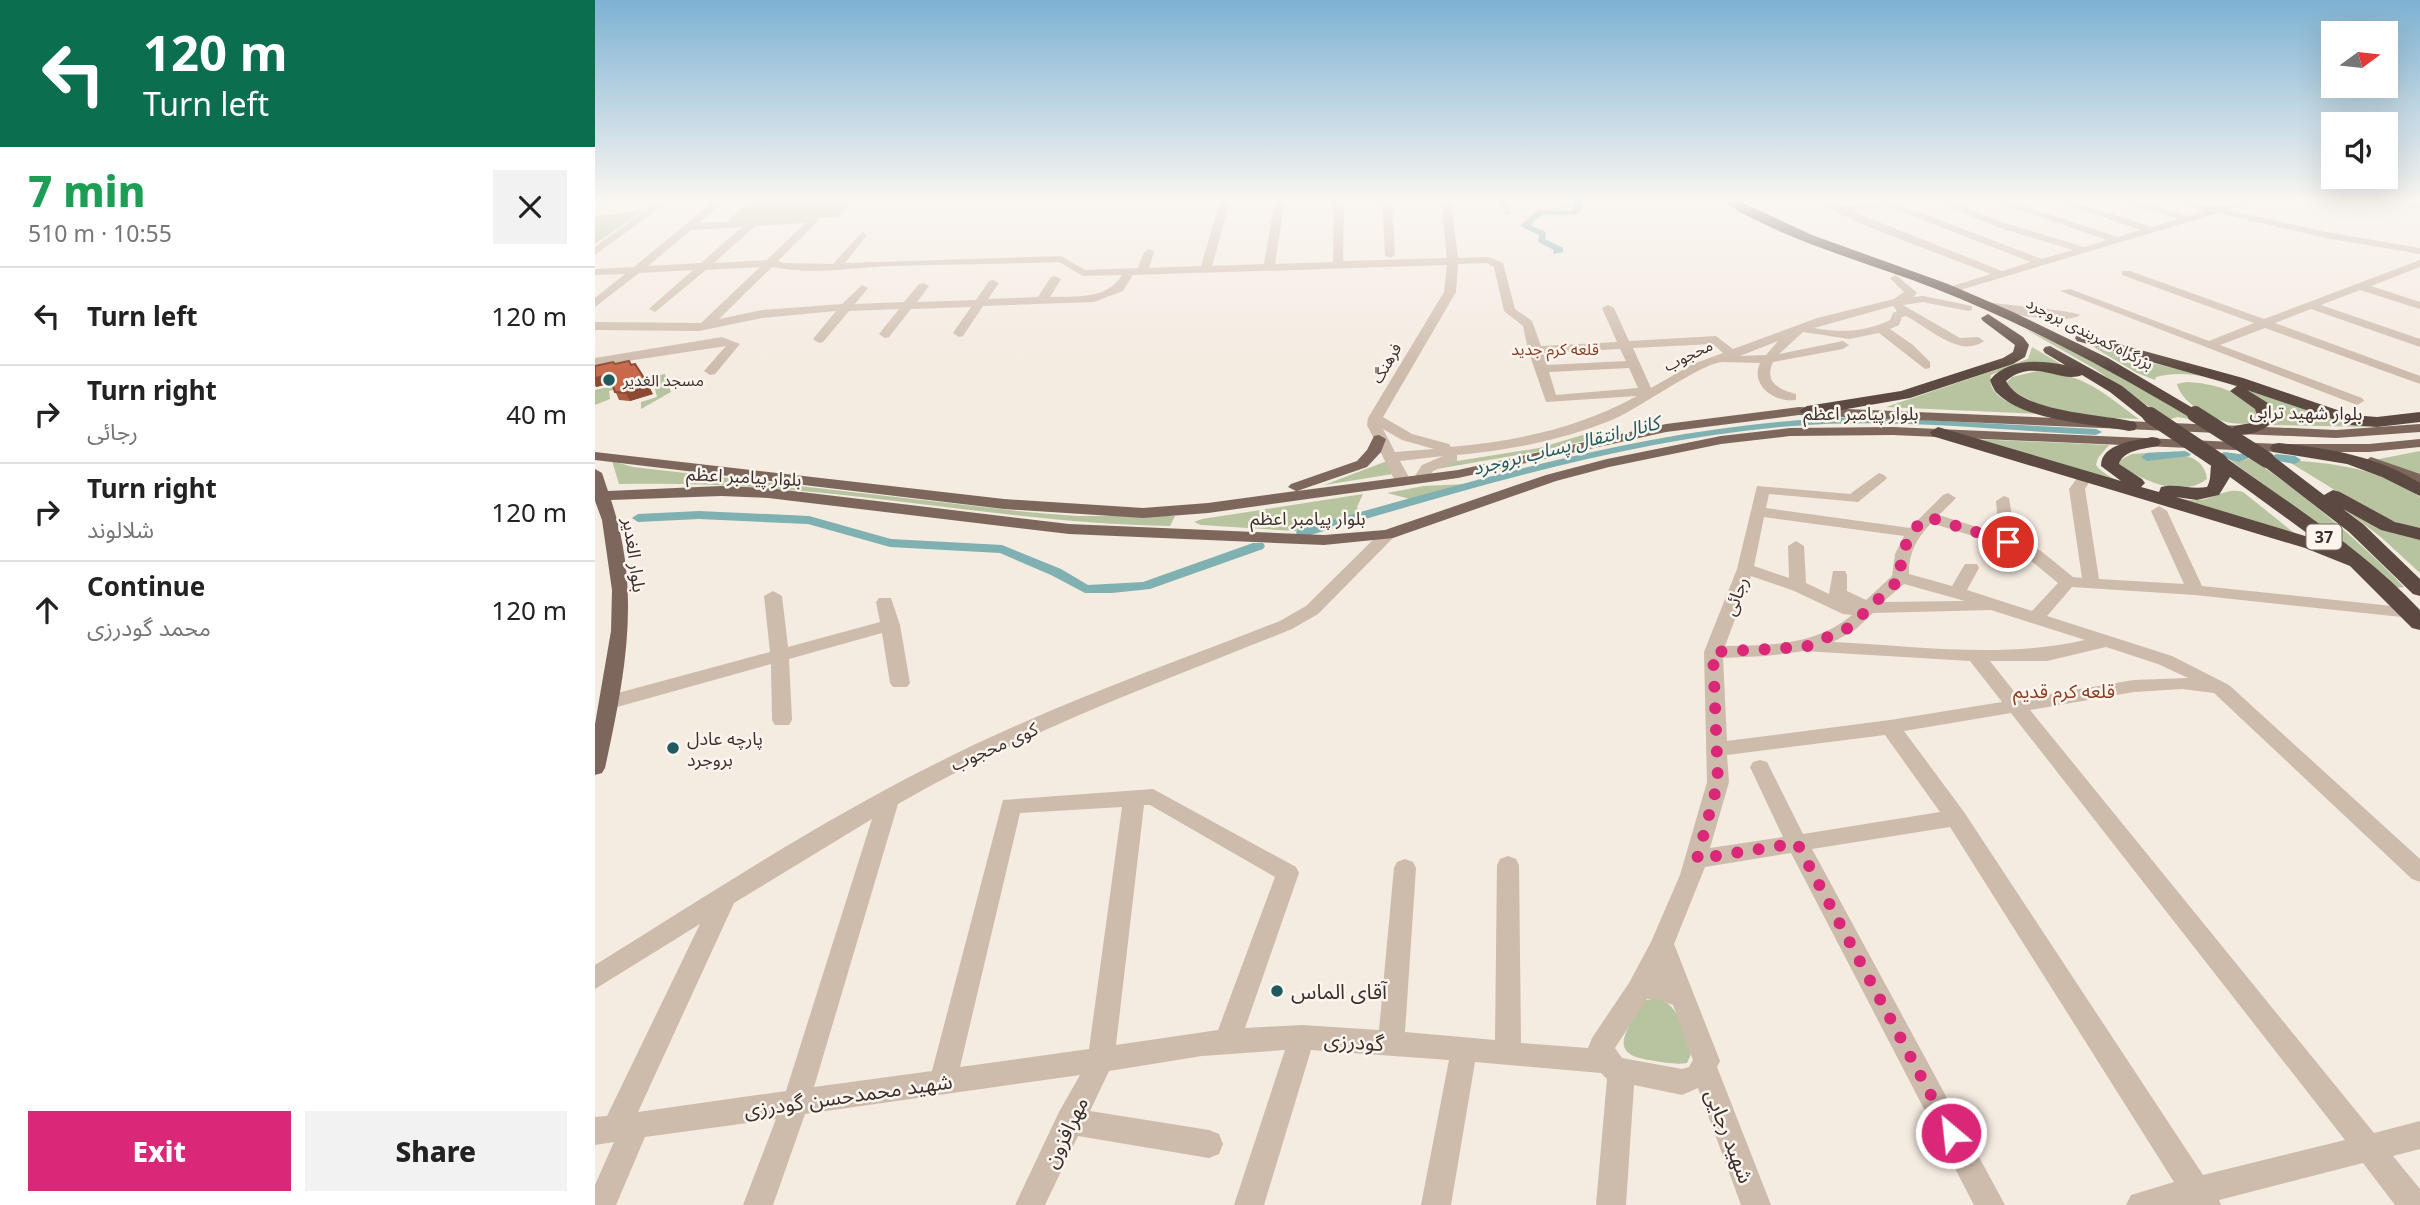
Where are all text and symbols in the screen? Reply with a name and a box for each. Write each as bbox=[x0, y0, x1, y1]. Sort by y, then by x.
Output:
text: 120 m bbox=[143, 19, 288, 85]
north arrow bbox=[2321, 21, 2397, 98]
map controls bbox=[2321, 21, 2398, 189]
icon: left bbox=[28, 28, 119, 119]
text: Turn left bbox=[143, 82, 269, 125]
button: sound bbox=[2321, 112, 2398, 189]
text: 7 min bbox=[28, 162, 145, 219]
button: close bbox=[493, 170, 567, 244]
text: 510 m · 10:55 bbox=[28, 217, 172, 249]
street label: بزرگراه کمربندی بروجرد bbox=[2023, 291, 2157, 375]
icon: left bbox=[28, 297, 66, 335]
text: Turn left bbox=[87, 298, 198, 334]
text: 120 m bbox=[491, 298, 567, 334]
street label: محجوب bbox=[1660, 334, 1716, 376]
district label: قلعه کرم جدید bbox=[1511, 338, 1599, 362]
street label: فرهنگ bbox=[1366, 339, 1406, 387]
place label: مسجد الغدیر bbox=[622, 369, 704, 391]
text: Turn right bbox=[87, 372, 217, 408]
marker: مسجد الغدیر bbox=[601, 372, 617, 388]
icon: right bbox=[28, 395, 66, 433]
text: 40 m bbox=[506, 396, 567, 432]
street label: بلوار شهید ترابی bbox=[2249, 399, 2363, 425]
street label: بلوار پیامبر اعظم bbox=[1803, 401, 1919, 427]
water label: کانال انتقال پساب بروجرد bbox=[1470, 408, 1666, 481]
text: رجائی bbox=[87, 415, 138, 447]
street label: بلوار پیامبر اعظم bbox=[686, 461, 802, 493]
text: Turn right bbox=[87, 470, 217, 506]
icon: right bbox=[28, 493, 66, 531]
text: 120 m bbox=[491, 494, 567, 530]
street label: بلوار پیامبر اعظم bbox=[1250, 506, 1366, 532]
pin bbox=[1978, 512, 2038, 572]
text: شلالوند bbox=[87, 513, 154, 545]
street label: بلوار الغدیر bbox=[618, 515, 652, 594]
icon: arrive bbox=[1989, 523, 2027, 561]
road number: 37 bbox=[2307, 524, 2341, 550]
text: Continue bbox=[87, 568, 205, 604]
street label: رجائی bbox=[1717, 573, 1753, 619]
icon: ahead bbox=[28, 591, 66, 629]
text: 120 m bbox=[491, 592, 567, 628]
text: محمد گودرزی bbox=[87, 611, 211, 643]
district label: قلعه کرم قدیم bbox=[2013, 678, 2115, 706]
street label: کوی محجوب bbox=[947, 716, 1042, 776]
place label: پارچه عادل بروجرد bbox=[687, 726, 763, 771]
marker: پارچه عادل بروجرد bbox=[665, 740, 681, 756]
place label: آقای الماس bbox=[1291, 977, 1388, 1005]
marker: آقای الماس bbox=[1269, 983, 1285, 999]
street label: گودرزی bbox=[1323, 1025, 1385, 1057]
street label: شهید محمدحسن گودرزی bbox=[742, 1067, 954, 1123]
street label: شهید رجایی bbox=[1699, 1085, 1761, 1187]
street label: مهرافزون bbox=[1036, 1092, 1094, 1172]
position arrow bbox=[1914, 1096, 1988, 1170]
button: Exit bbox=[28, 1111, 291, 1191]
button: Share bbox=[305, 1111, 567, 1191]

